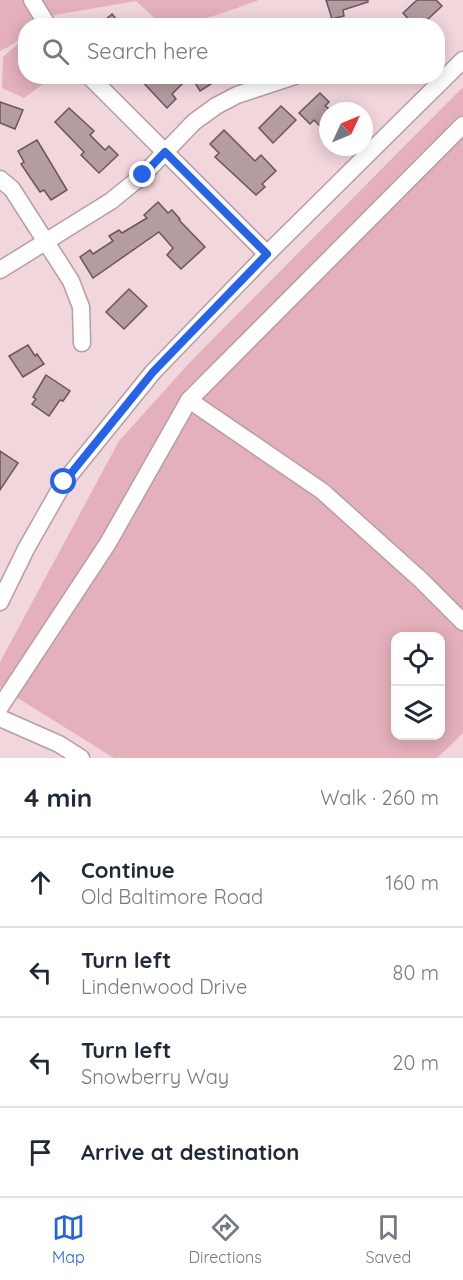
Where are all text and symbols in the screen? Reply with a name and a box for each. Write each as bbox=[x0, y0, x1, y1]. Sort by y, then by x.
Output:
search box bbox=[18, 18, 445, 84]
icon: search bbox=[39, 35, 72, 68]
text: Search here bbox=[87, 37, 208, 65]
north arrow bbox=[319, 102, 373, 156]
route end bbox=[129, 161, 155, 187]
route start bbox=[50, 468, 76, 494]
map controls bbox=[391, 632, 445, 740]
button: locate bbox=[391, 632, 445, 686]
button: layers bbox=[391, 686, 445, 740]
text: 4 min bbox=[24, 781, 92, 814]
text: Walk · 260 m bbox=[320, 785, 439, 810]
text: Continue bbox=[81, 856, 175, 884]
icon: ahead bbox=[24, 866, 57, 899]
text: 160 m bbox=[385, 870, 439, 895]
text: Old Baltimore Road bbox=[81, 884, 263, 909]
text: Turn left bbox=[81, 946, 171, 974]
icon: left bbox=[24, 956, 57, 989]
text: 80 m bbox=[393, 960, 439, 985]
text: Lindenwood Drive bbox=[81, 974, 247, 999]
text: Turn left bbox=[81, 1036, 171, 1064]
icon: left bbox=[24, 1046, 57, 1079]
text: 20 m bbox=[392, 1050, 439, 1075]
text: Snowberry Way bbox=[81, 1064, 229, 1089]
icon: arrive bbox=[24, 1136, 57, 1169]
text: Arrive at destination bbox=[81, 1138, 299, 1166]
tab: Map bbox=[52, 1211, 85, 1267]
tab: Directions bbox=[189, 1211, 262, 1267]
tab: Saved bbox=[366, 1211, 411, 1267]

